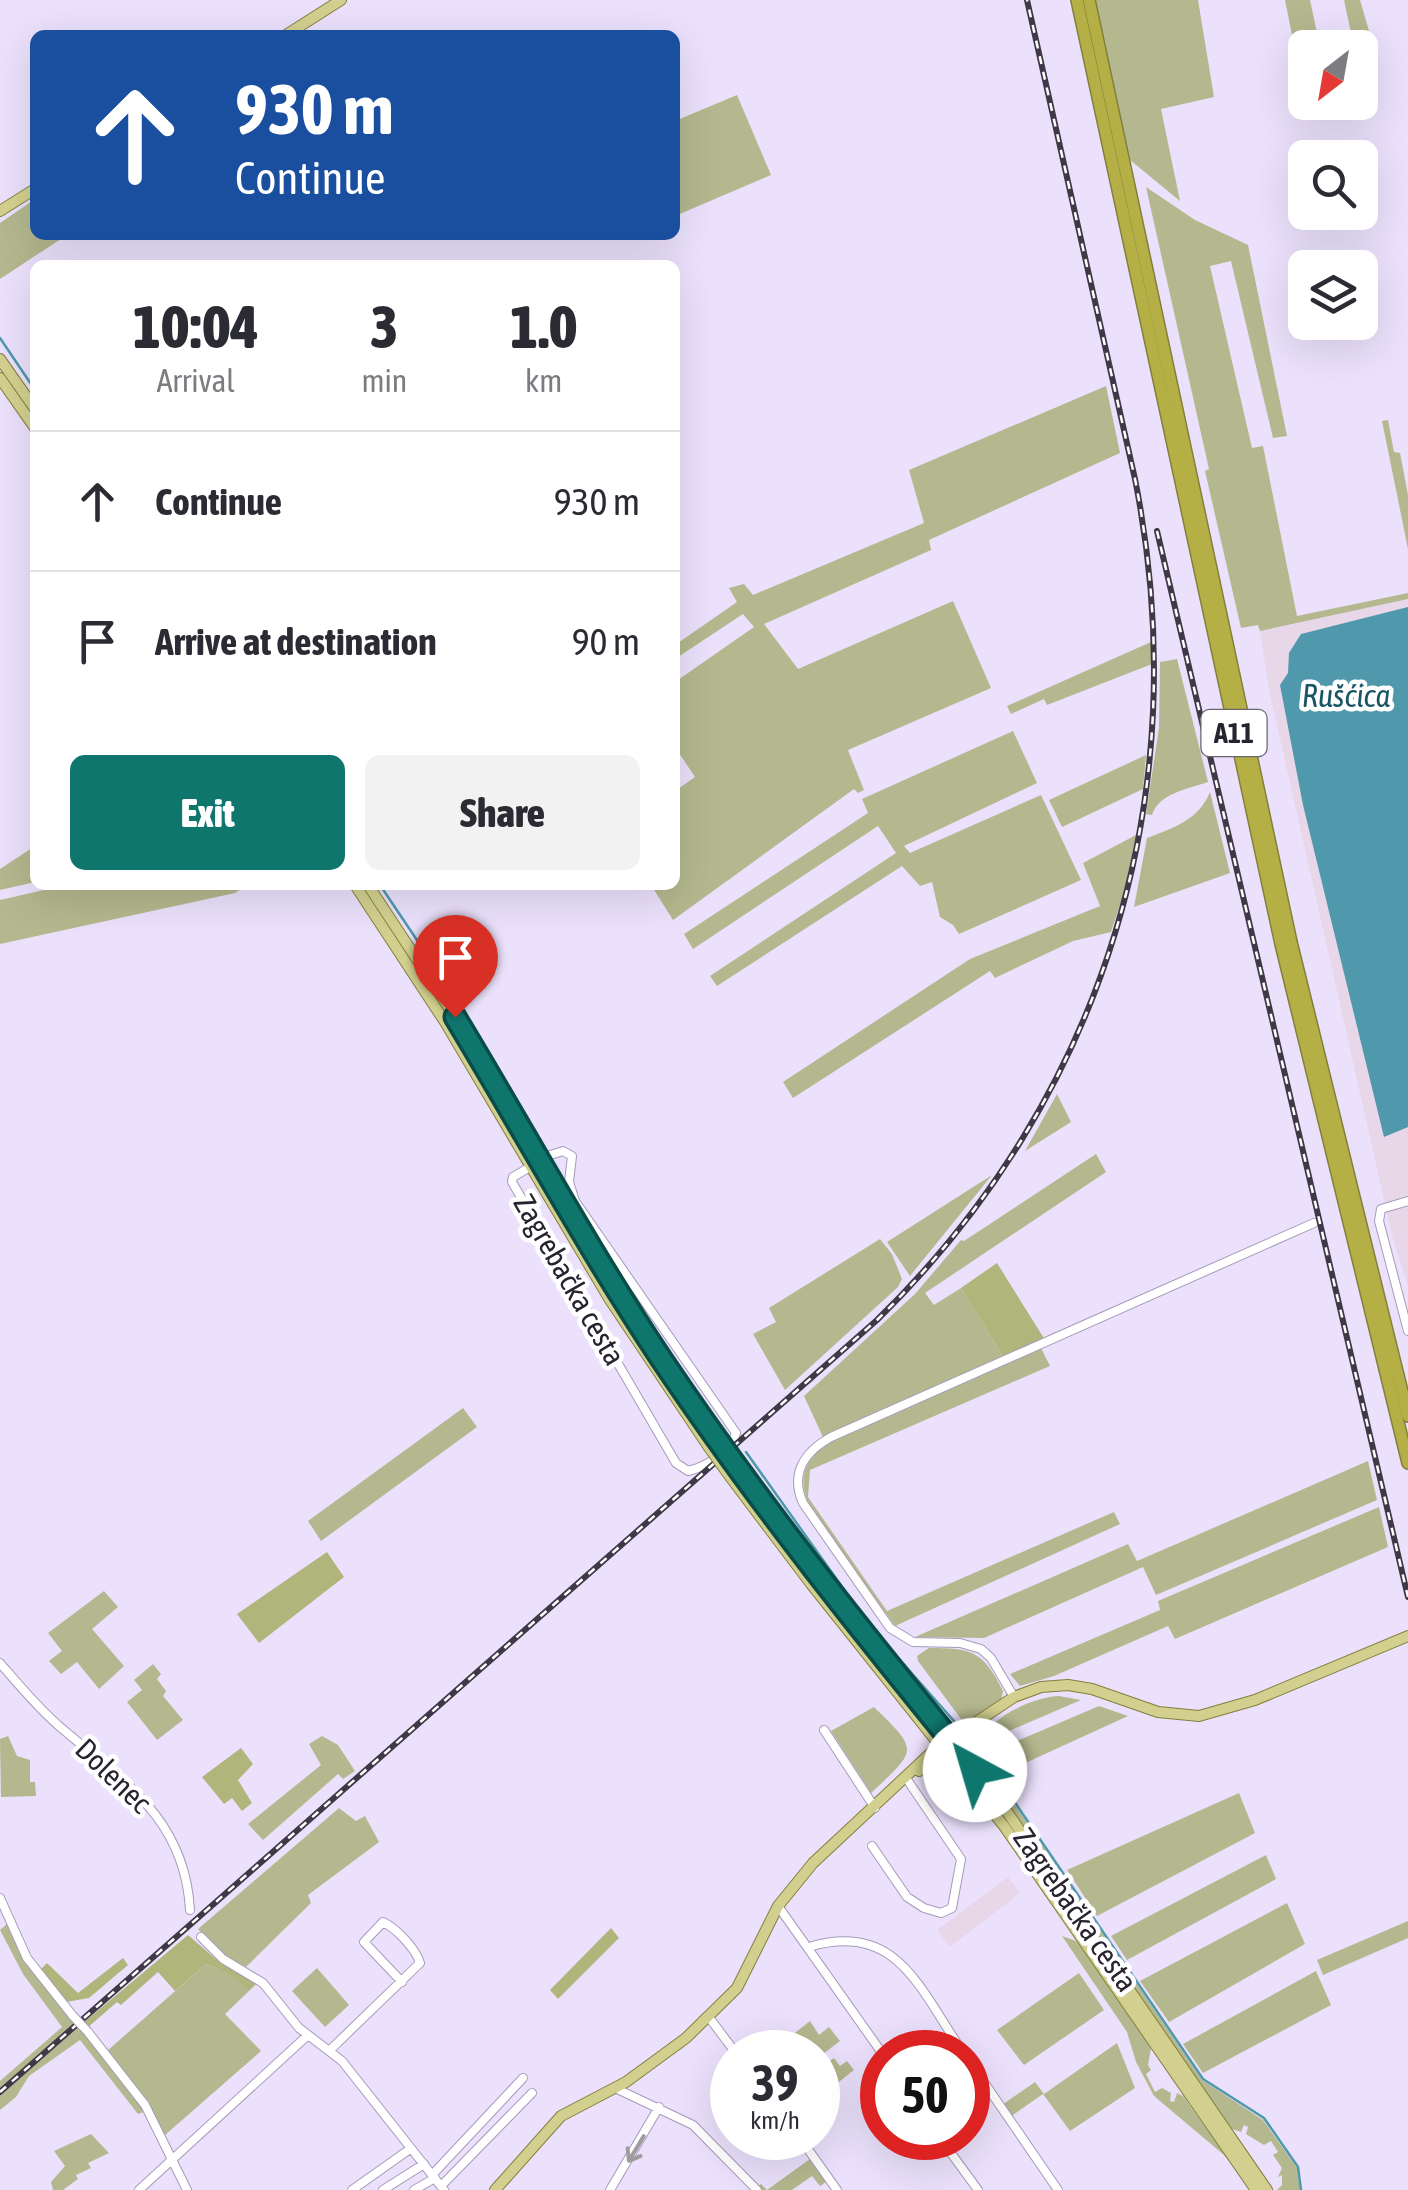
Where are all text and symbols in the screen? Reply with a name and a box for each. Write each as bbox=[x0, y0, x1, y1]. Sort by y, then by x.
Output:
north arrow bbox=[1288, 30, 1378, 120]
map controls bbox=[1288, 30, 1378, 340]
text: 930 m bbox=[235, 69, 394, 149]
icon: ahead bbox=[70, 70, 200, 200]
button: search bbox=[1288, 140, 1378, 230]
text: Continue bbox=[235, 152, 386, 204]
button: layers bbox=[1288, 250, 1378, 340]
text: 10:04 bbox=[133, 292, 259, 361]
text: 3 bbox=[370, 292, 398, 361]
text: 1.0 bbox=[510, 292, 577, 361]
text: Arrival bbox=[157, 362, 235, 399]
text: min bbox=[361, 362, 407, 399]
text: km bbox=[525, 362, 562, 399]
icon: ahead bbox=[70, 474, 125, 529]
text: Continue bbox=[155, 480, 282, 523]
text: 930 m bbox=[554, 480, 640, 523]
icon: arrive bbox=[70, 614, 125, 669]
text: Arrive at destination bbox=[155, 620, 437, 663]
text: 90 m bbox=[572, 620, 640, 663]
water label: Rušćica bbox=[1302, 677, 1390, 714]
road number: A11 bbox=[1202, 710, 1266, 756]
button: Exit bbox=[70, 755, 345, 870]
button: Share bbox=[365, 755, 640, 870]
pin bbox=[413, 915, 498, 1018]
icon: arrive bbox=[428, 930, 483, 985]
street label: Zagrebačka cesta bbox=[507, 1188, 632, 1371]
position arrow bbox=[923, 1718, 1027, 1822]
street label: Dolenec bbox=[69, 1731, 159, 1820]
street label: Zagrebačka cesta bbox=[1007, 1821, 1145, 1998]
speed limit sign: 50 bbox=[860, 2030, 990, 2160]
text: 39 bbox=[751, 2054, 798, 2112]
text: km/h bbox=[750, 2106, 800, 2134]
one-way arrow bbox=[626, 2134, 646, 2163]

